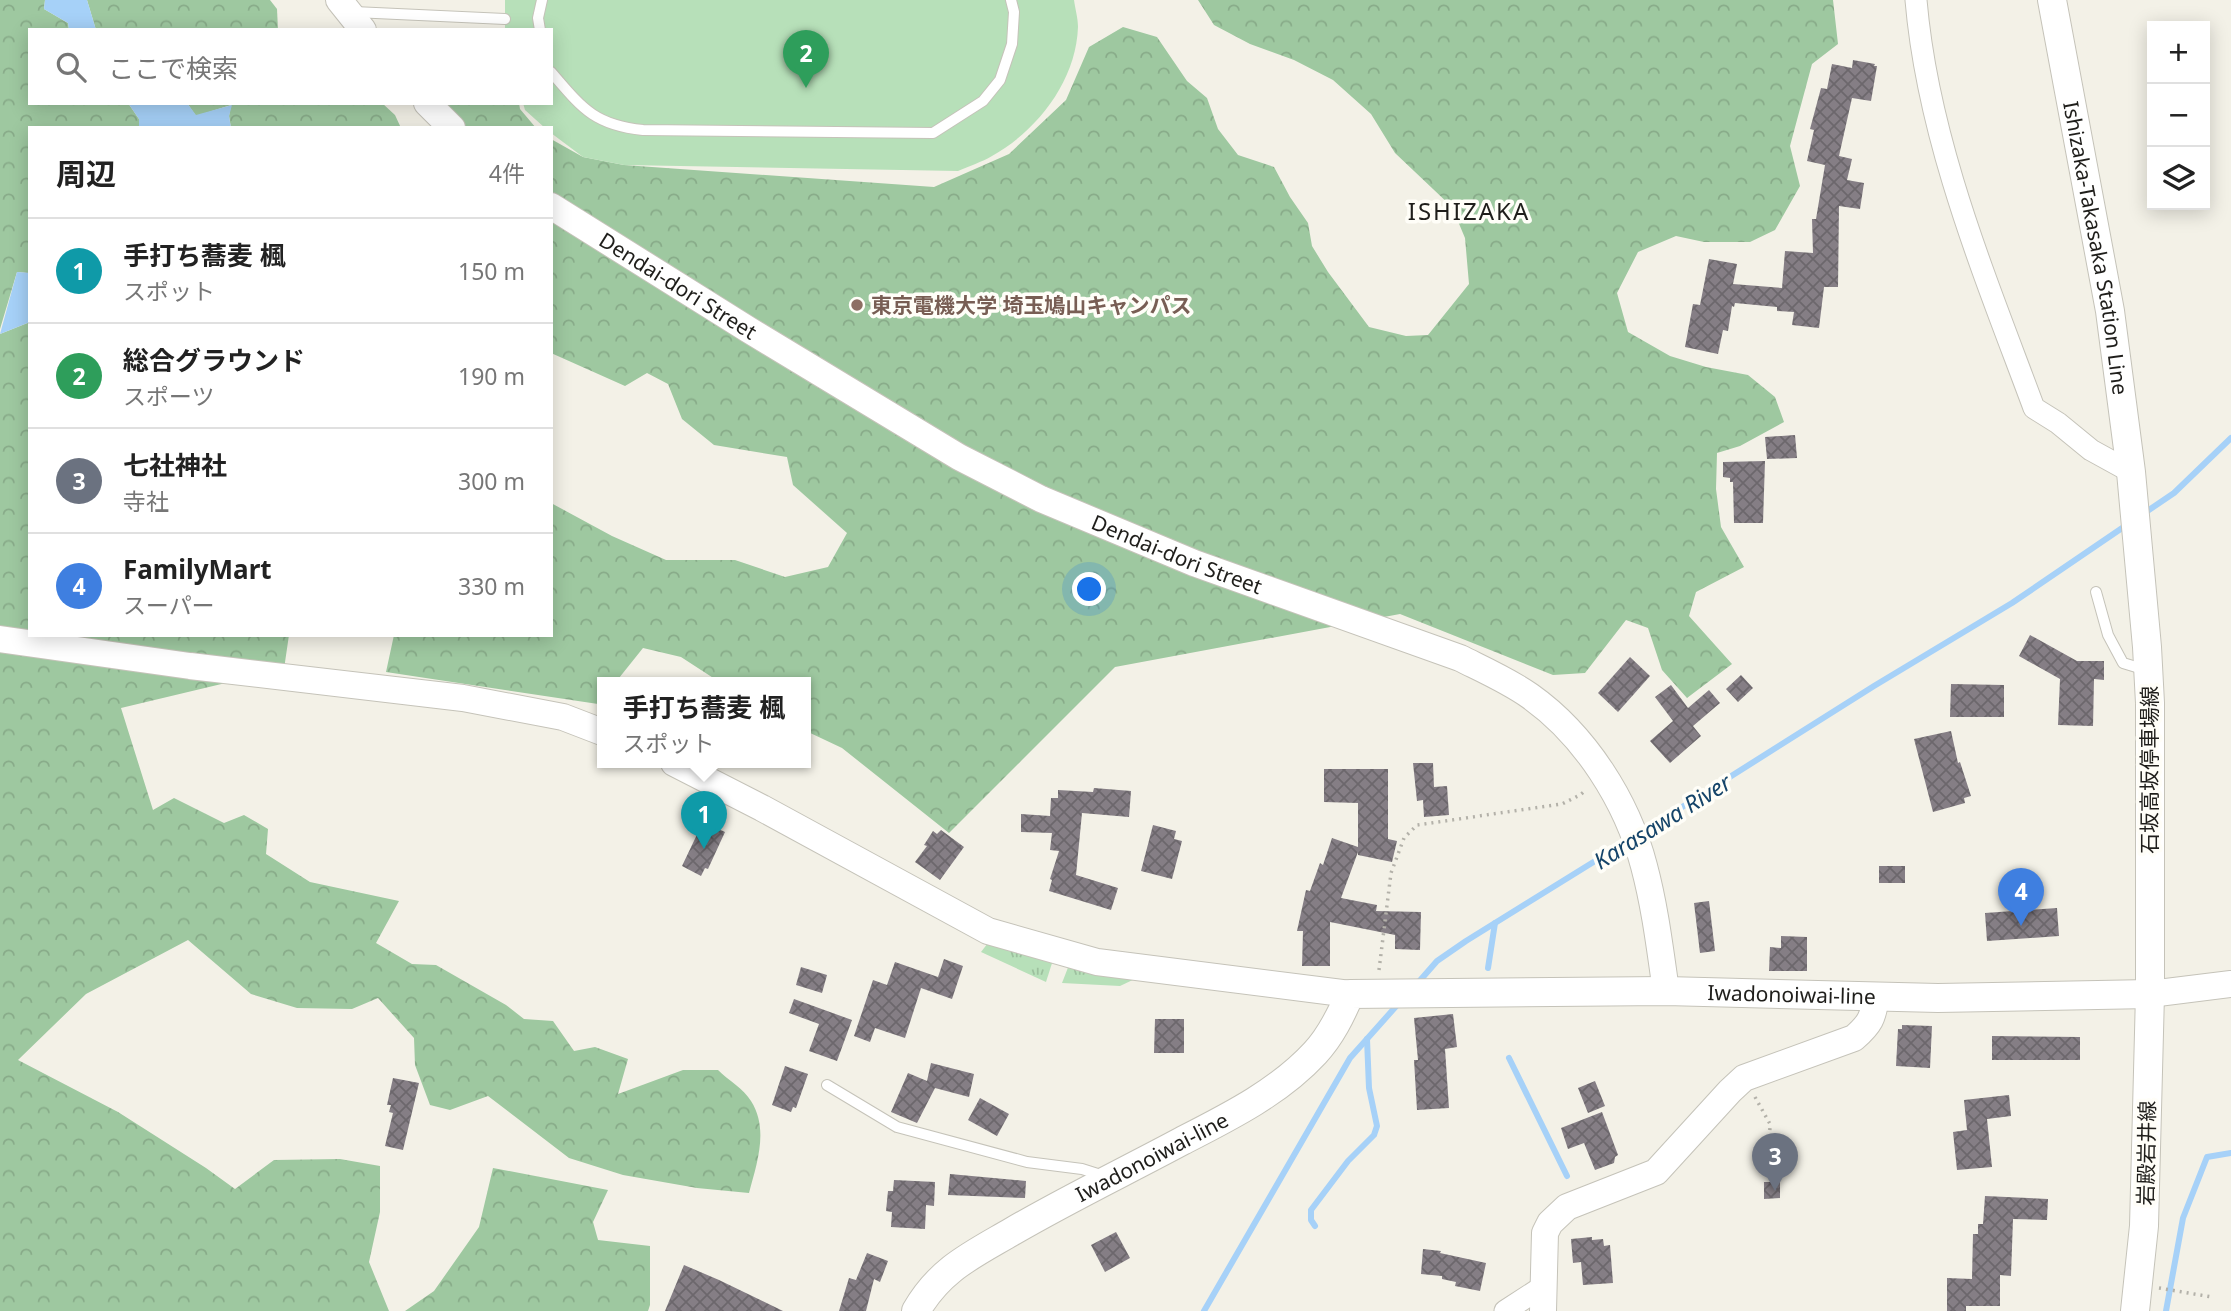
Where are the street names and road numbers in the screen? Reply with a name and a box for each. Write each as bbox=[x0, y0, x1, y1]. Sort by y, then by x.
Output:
street label: Ishizaka-Takasaka Station Line bbox=[2057, 99, 2135, 397]
street label: Dendai-dori Street bbox=[594, 226, 762, 346]
street label: Dendai-dori Street bbox=[1088, 508, 1266, 600]
street label: 石坂高坂停車場線 bbox=[2135, 686, 2163, 854]
street label: Iwadonoiwai-line bbox=[1707, 978, 1876, 1010]
street label: 岩殿岩井線 bbox=[2131, 1100, 2161, 1206]
street label: Iwadonoiwai-line bbox=[1071, 1106, 1233, 1208]

